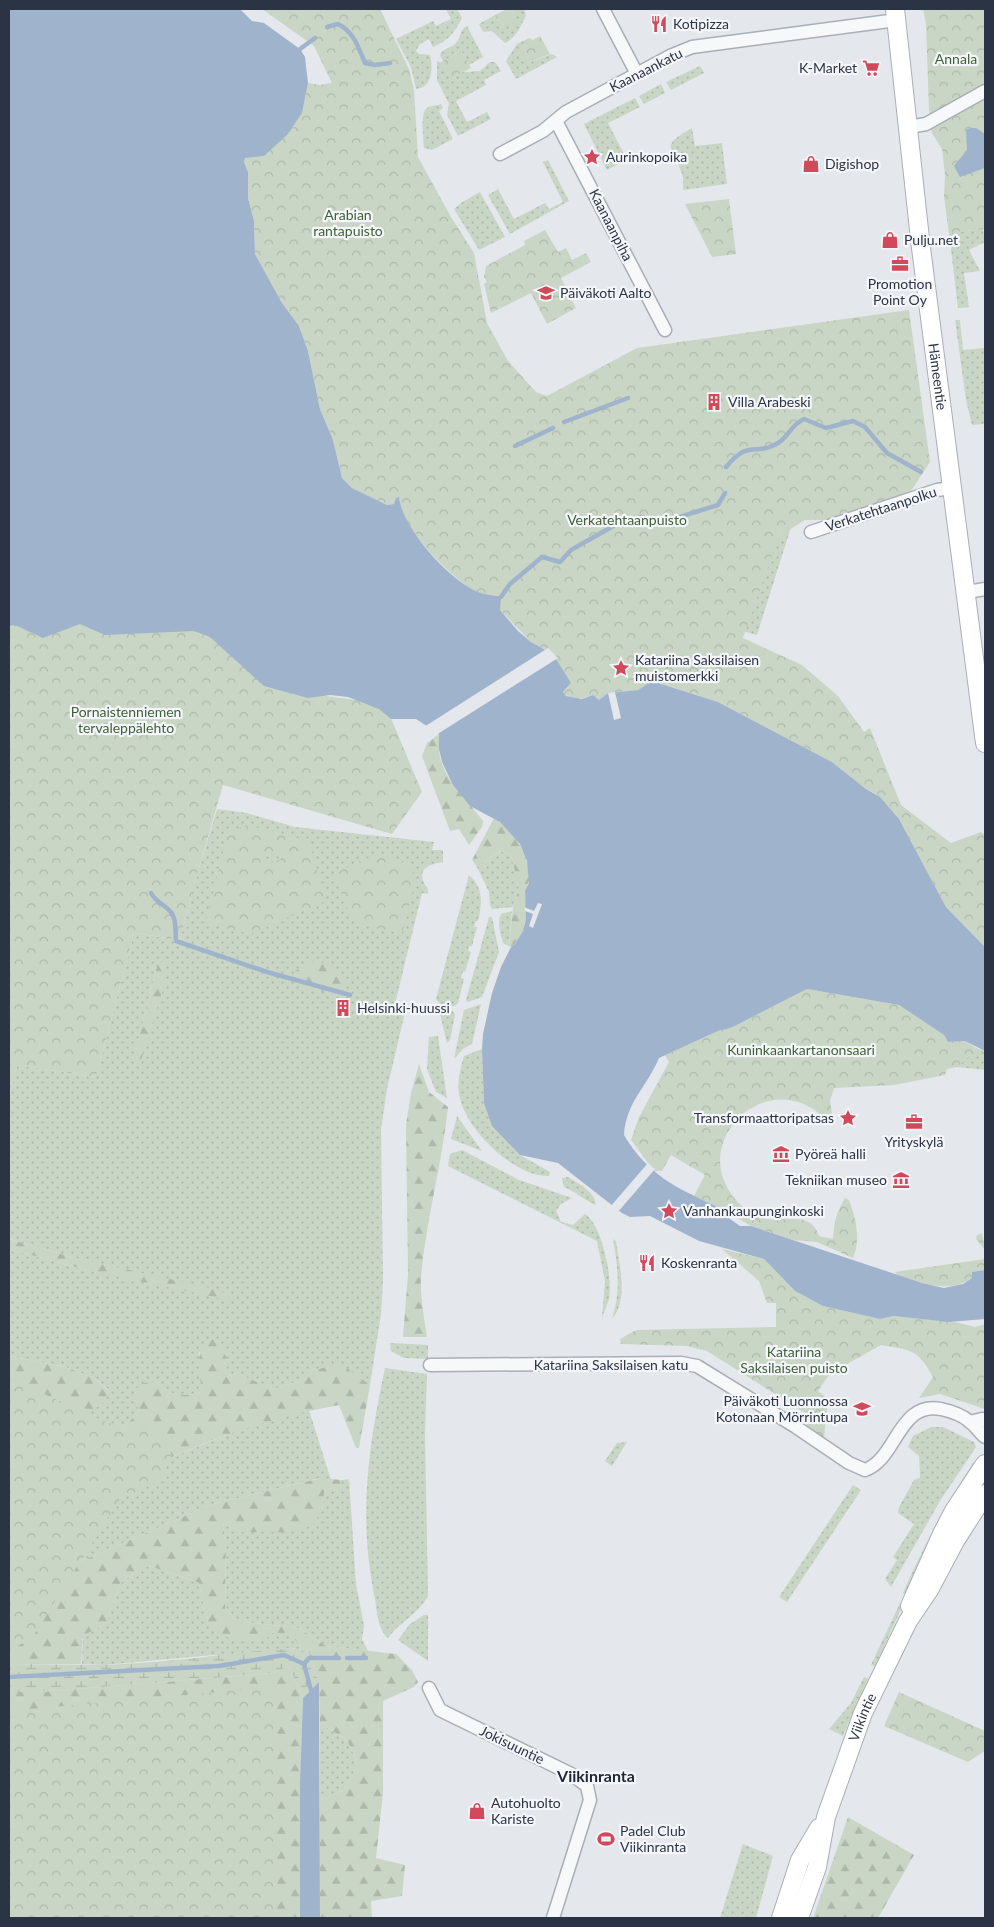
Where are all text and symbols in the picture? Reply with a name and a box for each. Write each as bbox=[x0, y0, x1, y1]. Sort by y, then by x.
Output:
restaurant icon: Kotipizza bbox=[649, 14, 669, 34]
place label: Kotipizza bbox=[673, 15, 729, 32]
street label: Kaanaankatu bbox=[606, 44, 685, 95]
park label: Annala bbox=[935, 50, 977, 67]
supermarket icon: K-Market bbox=[861, 58, 881, 78]
place label: K-Market bbox=[799, 59, 857, 76]
place icon: Aurinkopoika bbox=[582, 147, 602, 167]
place label: Aurinkopoika bbox=[606, 148, 687, 165]
shop icon: Digishop bbox=[801, 154, 821, 174]
place label: Digishop bbox=[825, 155, 879, 172]
street label: Kaanaanpiha bbox=[586, 186, 637, 264]
park label: Arabian rantapuisto bbox=[313, 206, 383, 239]
shop icon: Pulju.net bbox=[880, 230, 900, 250]
place label: Pulju.net bbox=[904, 231, 958, 248]
office icon: Promotion Point Oy bbox=[890, 254, 910, 274]
place label: Promotion Point Oy bbox=[868, 275, 932, 308]
school or university icon: Päiväkoti Aalto bbox=[536, 283, 556, 303]
place label: Päiväkoti Aalto bbox=[560, 284, 652, 301]
street label: Hämeentie bbox=[925, 342, 951, 411]
building icon: Villa Arabeski bbox=[704, 392, 724, 412]
place label: Villa Arabeski bbox=[728, 393, 811, 410]
street label: Verkatehtaanpolku bbox=[823, 483, 939, 534]
park label: Verkatehtaanpuisto bbox=[567, 511, 687, 528]
place label: Katariina Saksilaisen muistomerkki bbox=[635, 651, 759, 684]
place icon: Katariina Saksilaisen muistomerkki bbox=[611, 658, 631, 678]
park label: Pornaistenniemen tervaleppälehto bbox=[71, 703, 181, 736]
building icon: Helsinki-huussi bbox=[333, 998, 353, 1018]
place label: Helsinki-huussi bbox=[357, 999, 450, 1016]
park label: Kuninkaankartanonsaari bbox=[727, 1041, 875, 1058]
place icon: Transformaattoripatsas bbox=[838, 1108, 858, 1128]
place label: Transformaattoripatsas bbox=[694, 1109, 834, 1126]
office icon: Yrityskylä bbox=[904, 1112, 924, 1132]
place label: Yrityskylä bbox=[885, 1133, 943, 1150]
museum icon: Pyöreä halli bbox=[771, 1144, 791, 1164]
place label: Pyöreä halli bbox=[795, 1145, 866, 1162]
museum icon: Tekniikan museo bbox=[891, 1170, 911, 1190]
place label: Tekniikan museo bbox=[785, 1171, 887, 1188]
place icon: Vanhankaupunginkoski bbox=[659, 1201, 679, 1221]
place label: Vanhankaupunginkoski bbox=[683, 1202, 824, 1219]
restaurant icon: Koskenranta bbox=[637, 1253, 657, 1273]
place label: Koskenranta bbox=[661, 1254, 737, 1271]
park label: Katariina Saksilaisen puisto bbox=[740, 1343, 848, 1376]
street label: Katariina Saksilaisen katu bbox=[534, 1356, 688, 1373]
place label: Päiväkoti Luonnossa Kotonaan Mörrintupa bbox=[716, 1392, 848, 1425]
school or university icon: Päiväkoti Luonnossa Kotonaan Mörrintupa bbox=[852, 1399, 872, 1419]
street label: Viikintie bbox=[845, 1690, 879, 1743]
street label: Jokisuuntie bbox=[477, 1722, 547, 1767]
district label: Viikinranta bbox=[556, 1766, 635, 1785]
place label: Autohuolto Kariste bbox=[491, 1794, 561, 1827]
shop icon: Autohuolto Kariste bbox=[467, 1801, 487, 1821]
place label: Padel Club Viikinranta bbox=[620, 1822, 686, 1855]
sports icon: Padel Club Viikinranta bbox=[596, 1829, 616, 1849]

